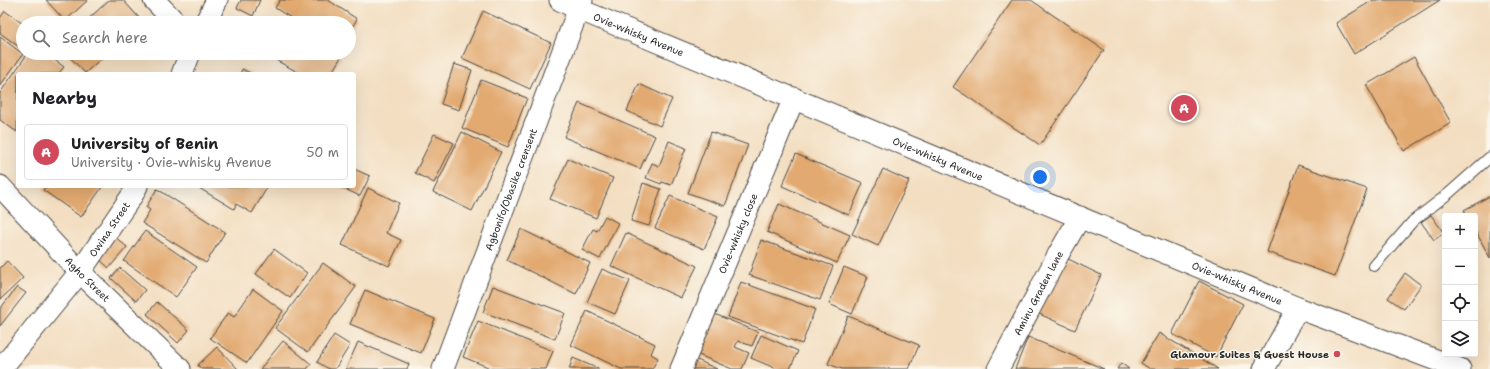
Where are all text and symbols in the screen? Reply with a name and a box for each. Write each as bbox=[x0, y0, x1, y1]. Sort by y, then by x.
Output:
street label: Ovie-whisky Avenue bbox=[591, 10, 686, 59]
search box bbox=[16, 16, 356, 60]
icon: search bbox=[30, 27, 52, 49]
text: Search here bbox=[62, 28, 148, 48]
text: Nearby bbox=[32, 87, 97, 109]
pin: A bbox=[1171, 93, 1197, 123]
street label: Agbonifo/Obasike crensent bbox=[482, 127, 540, 252]
text: University of Benin bbox=[71, 134, 218, 154]
street label: Ovie-whisky Avenue bbox=[891, 134, 985, 184]
text: A bbox=[41, 144, 51, 161]
text: 50 m bbox=[306, 144, 339, 161]
text: University · Ovie-whisky Avenue bbox=[71, 154, 272, 171]
your location bbox=[1030, 167, 1050, 187]
street label: Ovie-whisky close bbox=[716, 191, 761, 276]
street label: Owina Street bbox=[86, 199, 133, 259]
map controls bbox=[1442, 213, 1478, 357]
button: + bbox=[1442, 213, 1478, 249]
street label: Aminu Graden lane bbox=[1011, 248, 1066, 338]
button: − bbox=[1442, 249, 1478, 285]
street label: Agho Street bbox=[62, 254, 113, 305]
street label: Ovie-whisky Avenue bbox=[1190, 259, 1285, 308]
button: locate bbox=[1442, 285, 1478, 321]
button: layers bbox=[1442, 321, 1478, 357]
place label: Glamour Suites & Guest House bbox=[1170, 348, 1329, 361]
marker: Glamour Suites & Guest House bbox=[1332, 349, 1342, 359]

